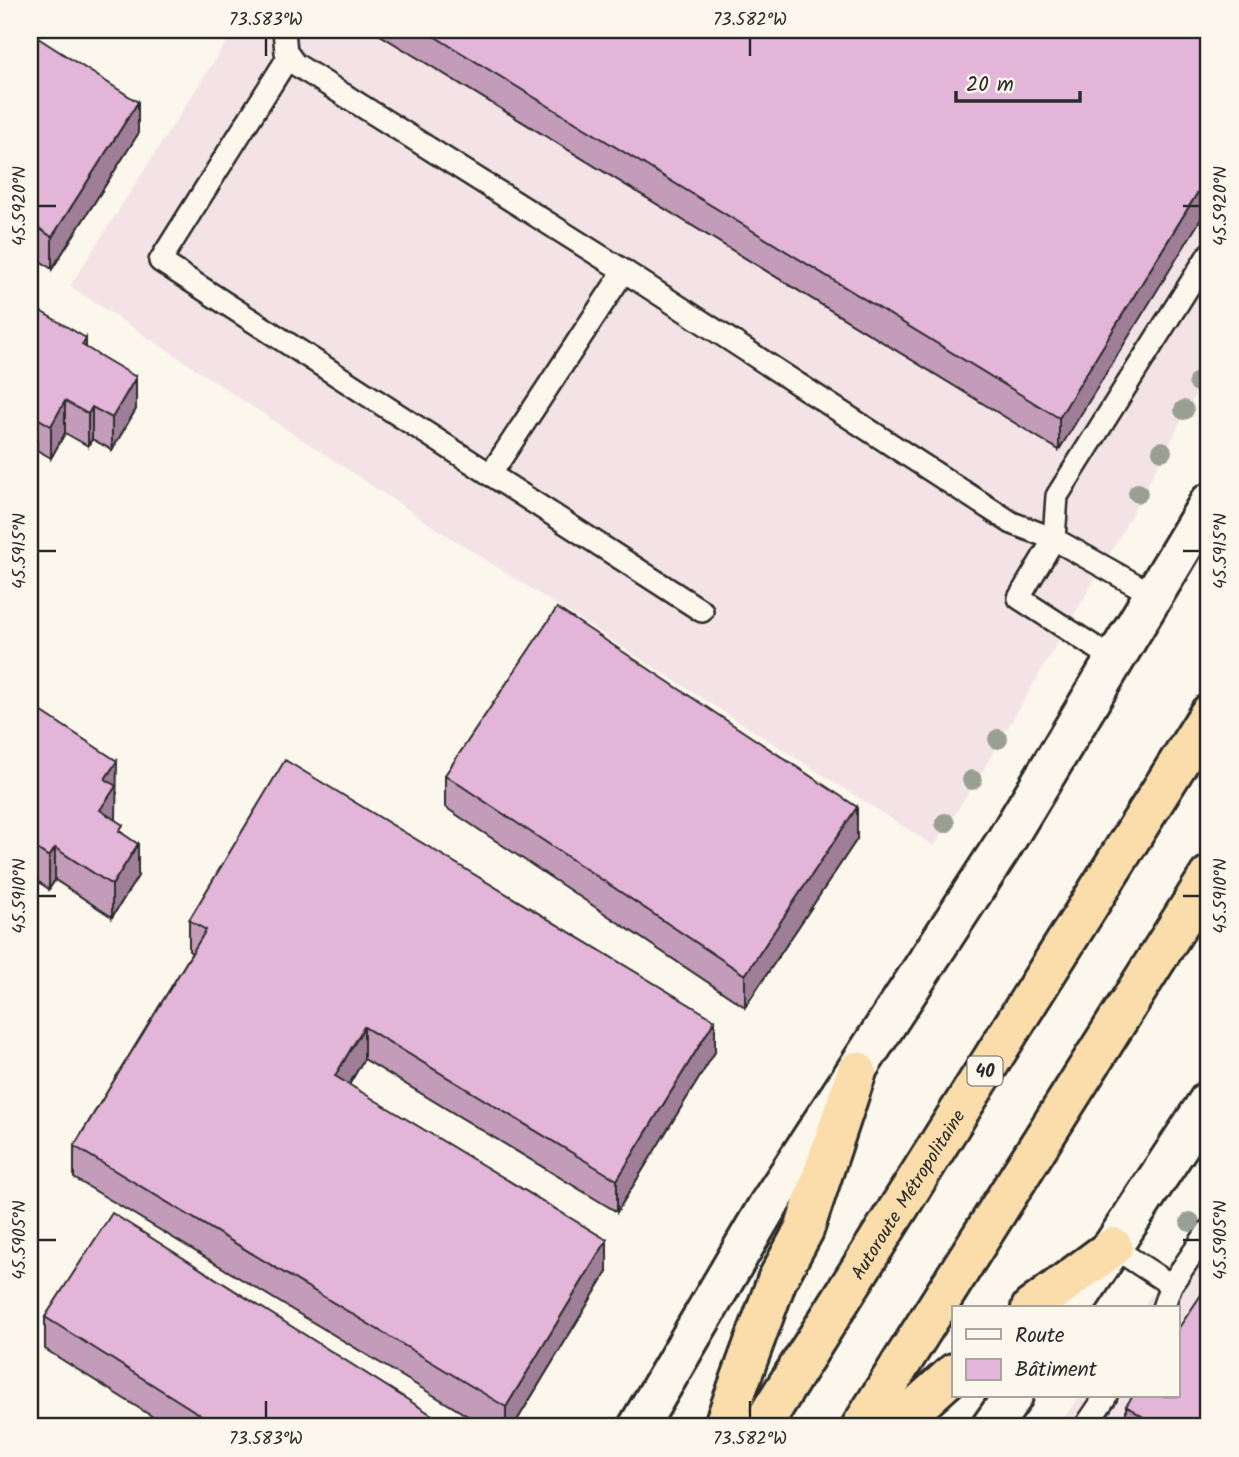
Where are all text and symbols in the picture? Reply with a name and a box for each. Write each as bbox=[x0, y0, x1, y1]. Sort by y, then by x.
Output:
text: 73.583°W bbox=[229, 6, 303, 35]
text: 73.582°W bbox=[713, 6, 787, 35]
scale bar bbox=[956, 60, 1080, 104]
text: 20 m bbox=[966, 69, 1014, 102]
text: 45.5920°N bbox=[6, 166, 35, 246]
text: 45.5920°N bbox=[1207, 166, 1236, 246]
text: 45.5915°N bbox=[6, 513, 35, 589]
text: 45.5915°N bbox=[1207, 513, 1236, 589]
text: 45.5910°N bbox=[6, 858, 35, 934]
text: 45.5910°N bbox=[1207, 858, 1236, 934]
road number: 40 bbox=[968, 1056, 1002, 1086]
street label: Autoroute Métropolitaine bbox=[844, 1104, 974, 1286]
text: 45.5905°N bbox=[6, 1200, 35, 1280]
text: 45.5905°N bbox=[1207, 1200, 1236, 1280]
legend bbox=[952, 1306, 1180, 1398]
text: Route bbox=[1015, 1320, 1065, 1353]
text: Bâtiment bbox=[1015, 1354, 1098, 1387]
text: 73.583°W bbox=[229, 1425, 303, 1454]
text: 73.582°W bbox=[713, 1425, 787, 1454]

